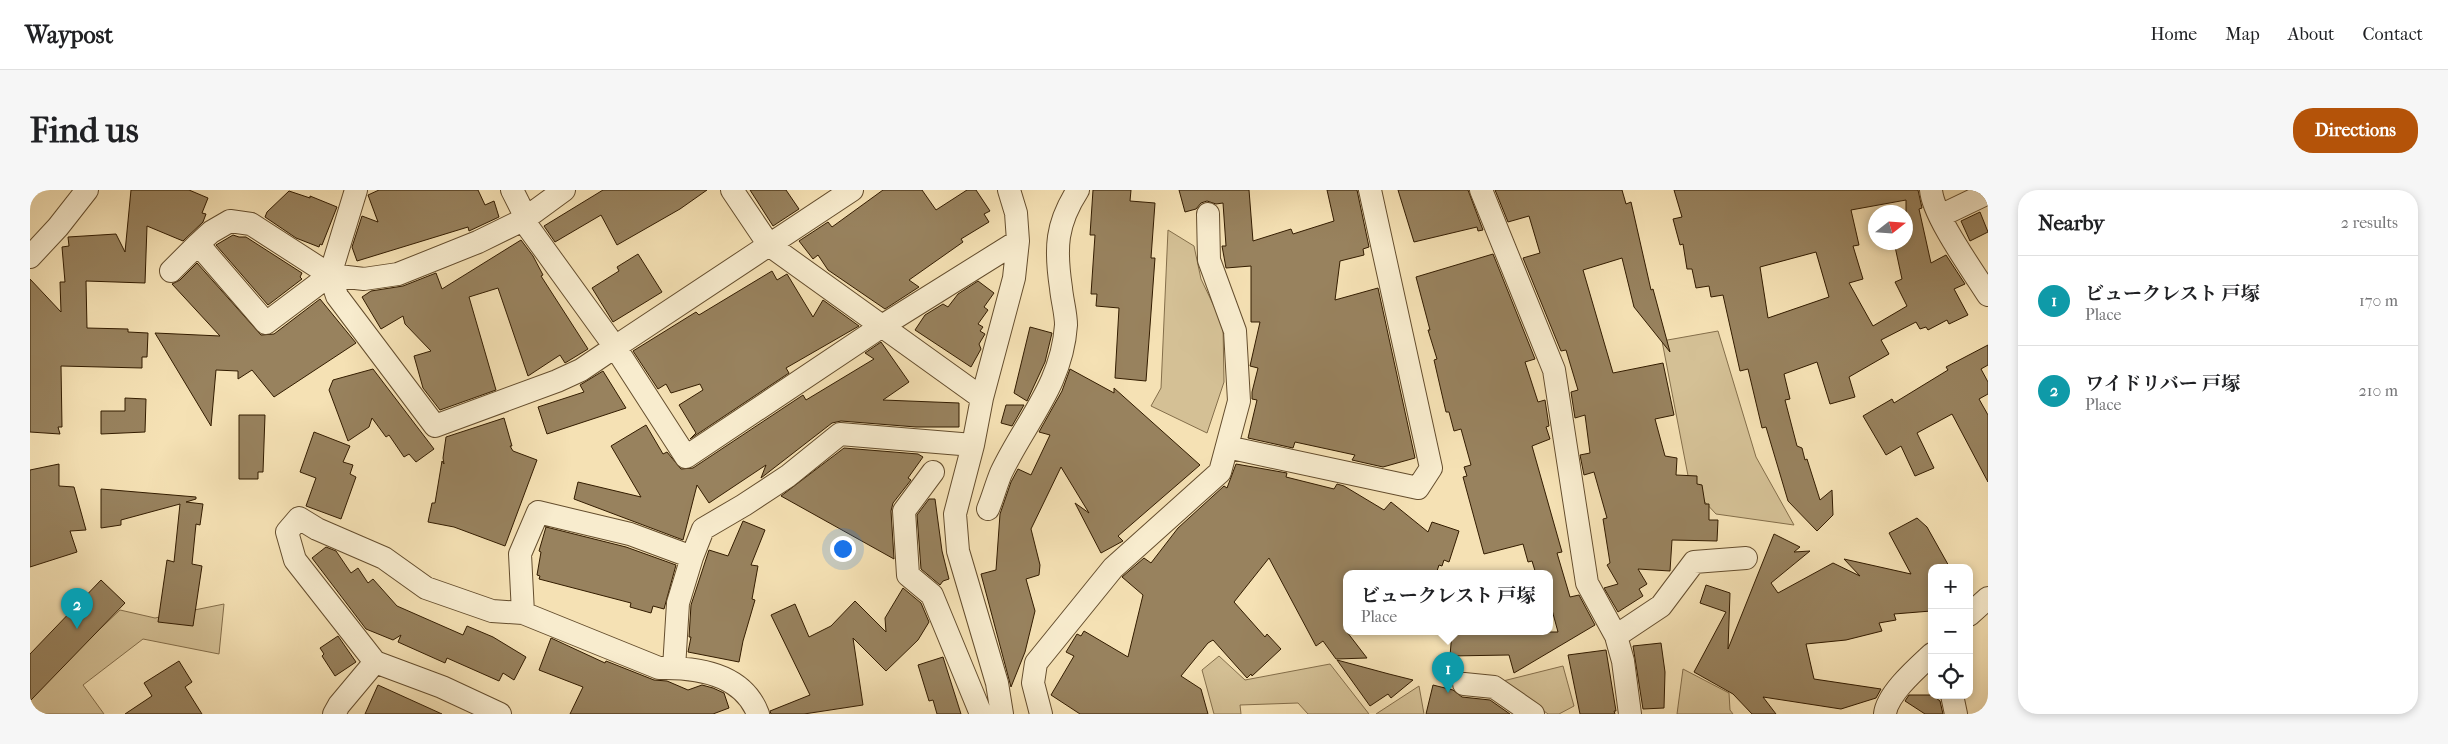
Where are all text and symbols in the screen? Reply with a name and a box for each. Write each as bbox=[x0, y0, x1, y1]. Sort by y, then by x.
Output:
text: Waypost bbox=[25, 21, 113, 49]
text: Home bbox=[2150, 24, 2197, 45]
text: Map bbox=[2225, 24, 2260, 45]
text: About bbox=[2288, 24, 2334, 45]
text: Contact bbox=[2362, 24, 2423, 45]
button: Directions bbox=[2293, 108, 2418, 153]
text: Find us bbox=[30, 110, 139, 151]
north arrow bbox=[1868, 205, 1913, 250]
text: Nearby bbox=[2038, 211, 2104, 235]
text: 2 results bbox=[2341, 213, 2398, 232]
text: ビュークレスト 戸塚 bbox=[2085, 283, 2260, 305]
text: 1 bbox=[2051, 291, 2057, 310]
text: 170 m bbox=[2359, 291, 2398, 310]
text: Place bbox=[2085, 305, 2121, 324]
text: ワイドリバー 戸塚 bbox=[2085, 373, 2240, 395]
text: 2 bbox=[2050, 381, 2058, 400]
text: 210 m bbox=[2359, 381, 2398, 400]
text: Place bbox=[2085, 395, 2121, 414]
your location bbox=[830, 536, 856, 562]
map controls bbox=[1928, 564, 1973, 699]
button: + bbox=[1928, 564, 1973, 609]
popup bbox=[1343, 570, 1553, 635]
text: ビュークレスト 戸塚 bbox=[1361, 585, 1535, 607]
pin: 2 bbox=[61, 588, 93, 629]
text: Place bbox=[1361, 607, 1397, 626]
button: − bbox=[1928, 609, 1973, 654]
pin: 1 bbox=[1432, 652, 1464, 693]
button: locate bbox=[1928, 654, 1973, 699]

